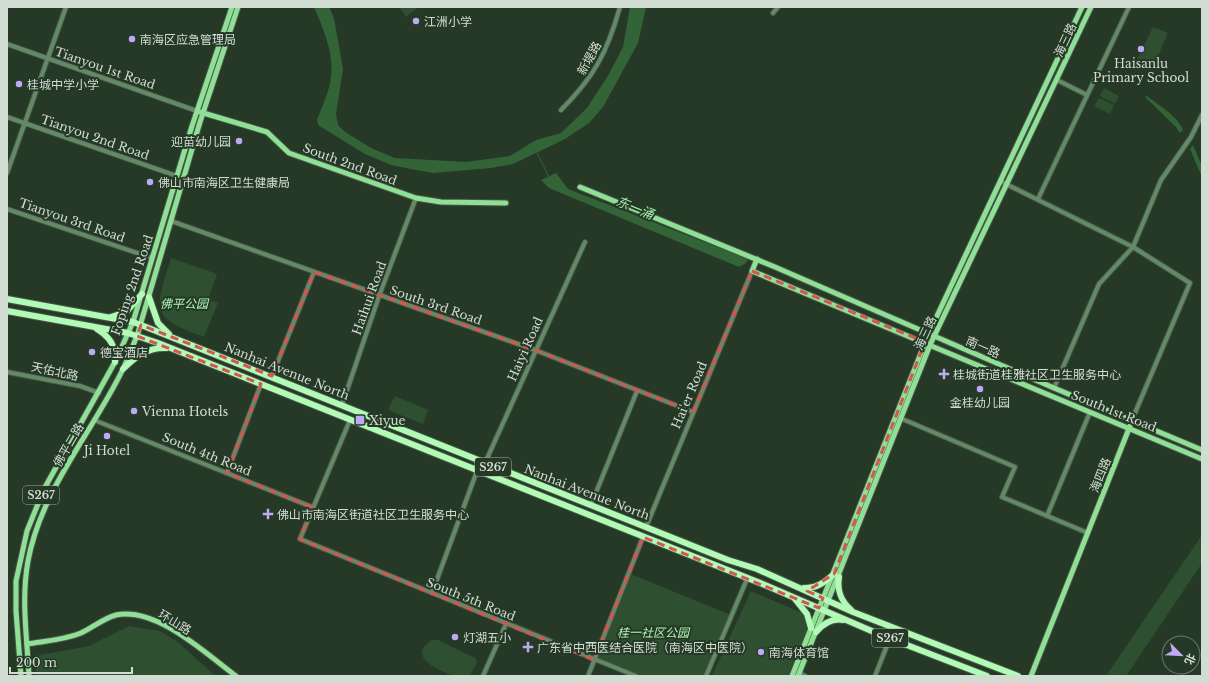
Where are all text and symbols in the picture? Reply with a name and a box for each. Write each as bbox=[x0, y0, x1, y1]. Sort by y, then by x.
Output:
place label: 江洲小学 bbox=[424, 14, 472, 29]
marker: 江洲小学 bbox=[411, 16, 421, 26]
street label: 海三路 bbox=[1051, 21, 1079, 59]
place label: 南海区应急管理局 bbox=[140, 32, 236, 47]
marker: 南海区应急管理局 bbox=[127, 34, 137, 44]
street label: 新堤路 bbox=[574, 39, 604, 77]
street label: Tianyou 1st Road bbox=[53, 44, 157, 92]
marker: Haisanlu Primary School bbox=[1136, 44, 1146, 54]
place label: Haisanlu Primary School bbox=[1093, 56, 1189, 85]
place label: 桂城中学小学 bbox=[27, 77, 99, 92]
marker: 桂城中学小学 bbox=[14, 79, 24, 89]
street label: Tianyou 2nd Road bbox=[39, 111, 151, 163]
place label: 迎苗幼儿园 bbox=[171, 134, 231, 149]
marker: 迎苗幼儿园 bbox=[234, 136, 244, 146]
street label: South 2nd Road bbox=[301, 140, 399, 188]
place label: 佛山市南海区卫生健康局 bbox=[158, 175, 290, 190]
marker: 佛山市南海区卫生健康局 bbox=[145, 177, 155, 187]
water label: 东一涌 bbox=[614, 193, 658, 224]
street label: Tianyou 3rd Road bbox=[17, 195, 127, 245]
street label: Foping 2nd Road bbox=[108, 233, 156, 337]
street label: Haihui Road bbox=[349, 259, 389, 337]
street label: South 3rd Road bbox=[388, 282, 484, 328]
park label: 佛平公园 bbox=[160, 296, 210, 311]
street label: Haiyi Road bbox=[504, 314, 546, 384]
street label: 海三路 bbox=[911, 314, 939, 352]
street label: 南一路 bbox=[963, 333, 1003, 361]
street label: Nanhai Avenue North bbox=[222, 339, 352, 403]
place label: 德宝酒店 bbox=[100, 345, 148, 360]
marker: 德宝酒店 bbox=[87, 347, 97, 357]
street label: 天佑北路 bbox=[30, 359, 80, 383]
street label: Hai'er Road bbox=[668, 359, 710, 431]
place label: 桂城街道桂雅社区卫生服务中心 bbox=[953, 367, 1121, 382]
marker: 桂城街道桂雅社区卫生服务中心 bbox=[938, 368, 950, 380]
marker: 金桂幼儿园 bbox=[975, 384, 985, 394]
street label: South 1st Road bbox=[1069, 387, 1159, 435]
place label: 金桂幼儿园 bbox=[950, 395, 1010, 410]
place label: Vienna Hotels bbox=[141, 404, 228, 419]
marker: Vienna Hotels bbox=[129, 406, 139, 416]
place label: Xiyue bbox=[369, 413, 406, 428]
marker: Xiyue bbox=[354, 414, 366, 426]
street label: 佛平二路 bbox=[50, 420, 86, 470]
street label: South 4th Road bbox=[160, 429, 254, 479]
marker: Ji Hotel bbox=[102, 431, 112, 441]
place label: Ji Hotel bbox=[82, 443, 130, 458]
street label: 海四路 bbox=[1086, 455, 1114, 495]
road number: S267 bbox=[475, 458, 511, 476]
street label: Nanhai Avenue North bbox=[522, 461, 652, 523]
road number: S267 bbox=[23, 486, 59, 504]
place label: 佛山市南海区街道社区卫生服务中心 bbox=[277, 507, 469, 522]
marker: 佛山市南海区街道社区卫生服务中心 bbox=[262, 508, 274, 520]
street label: South 5th Road bbox=[424, 574, 518, 624]
street label: 环山路 bbox=[156, 606, 194, 638]
park label: 桂一社区公园 bbox=[617, 625, 691, 640]
road number: S267 bbox=[872, 629, 908, 647]
place label: 灯湖五小 bbox=[463, 630, 511, 645]
marker: 灯湖五小 bbox=[450, 632, 460, 642]
north arrow bbox=[1161, 635, 1201, 675]
place label: 广东省中西医结合医院（南海区中医院） bbox=[537, 640, 753, 655]
marker: 广东省中西医结合医院（南海区中医院） bbox=[522, 641, 534, 653]
place label: 南海体育馆 bbox=[769, 645, 829, 660]
marker: 南海体育馆 bbox=[756, 647, 766, 657]
scale bar bbox=[10, 649, 132, 675]
text: 北 bbox=[1182, 651, 1199, 667]
text: 200 m bbox=[16, 655, 57, 670]

